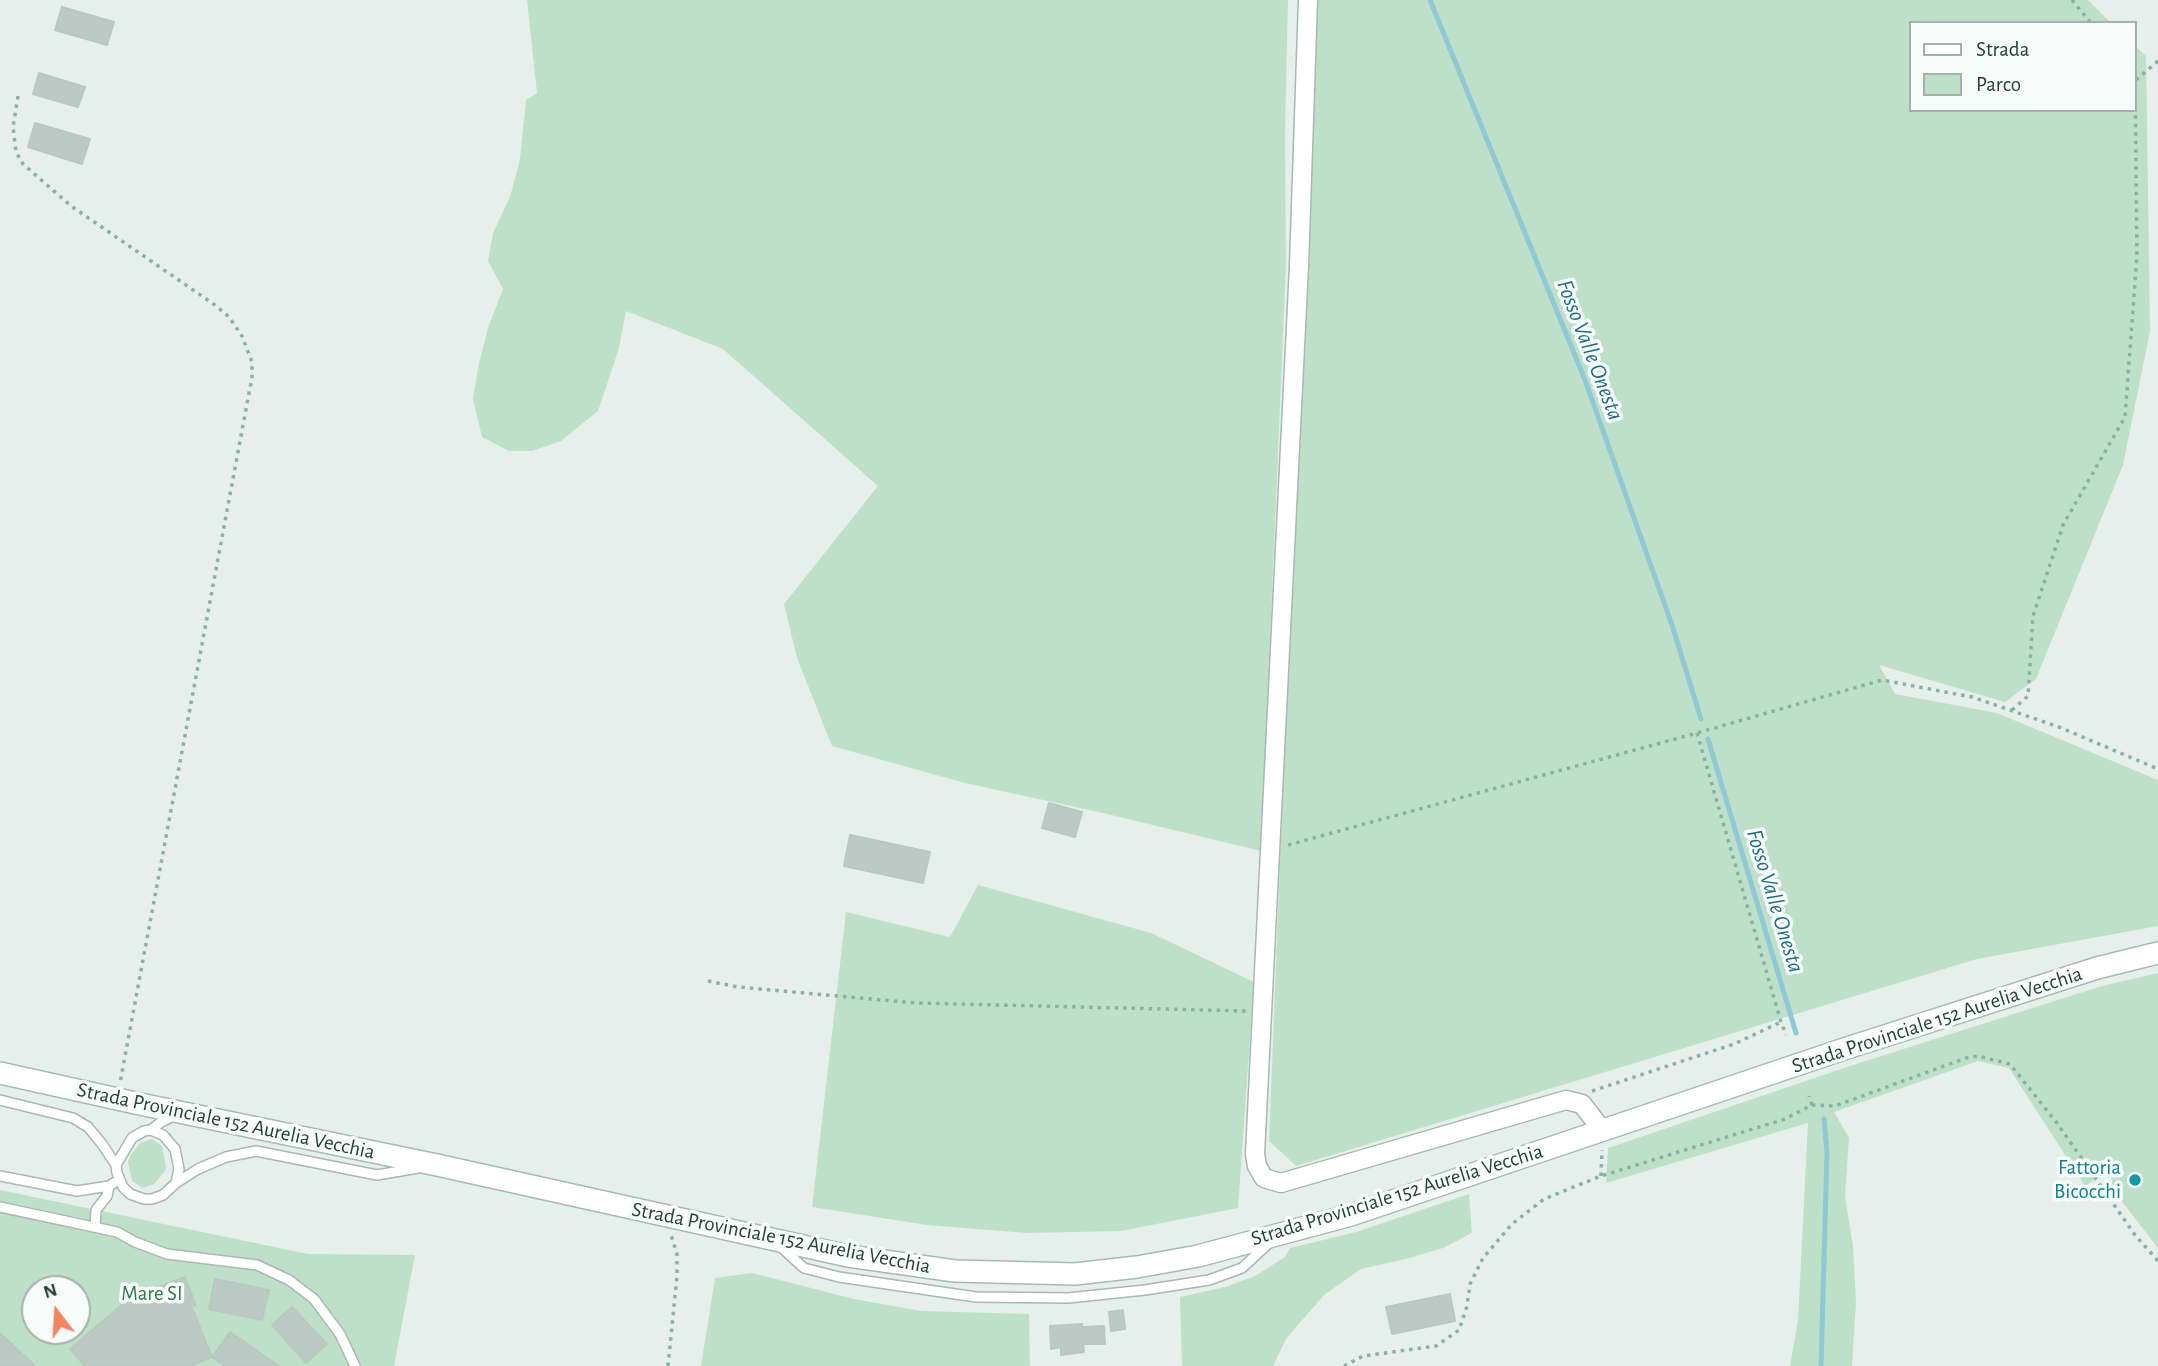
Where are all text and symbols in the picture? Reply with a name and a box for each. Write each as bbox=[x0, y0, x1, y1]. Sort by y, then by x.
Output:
legend bbox=[1910, 21, 2137, 112]
text: Strada bbox=[1976, 39, 2029, 60]
text: Parco bbox=[1976, 74, 2021, 95]
water label: Fosso Valle Onesta bbox=[1551, 276, 1629, 424]
water label: Fosso Valle Onesta bbox=[1740, 826, 1810, 976]
street label: Strada Provinciale 152 Aurelia Vecchia bbox=[1789, 961, 2085, 1079]
street label: Strada Provinciale 152 Aurelia Vecchia bbox=[75, 1077, 377, 1165]
street label: Strada Provinciale 152 Aurelia Vecchia bbox=[1248, 1139, 1546, 1251]
place label: Fattoria Bicocchi bbox=[2054, 1155, 2121, 1205]
marker: Fattoria Bicocchi bbox=[2127, 1172, 2143, 1188]
street label: Strada Provinciale 152 Aurelia Vecchia bbox=[629, 1197, 933, 1279]
north arrow bbox=[21, 1275, 91, 1345]
text: N bbox=[41, 1280, 59, 1302]
park label: Mare SI bbox=[121, 1281, 183, 1307]

